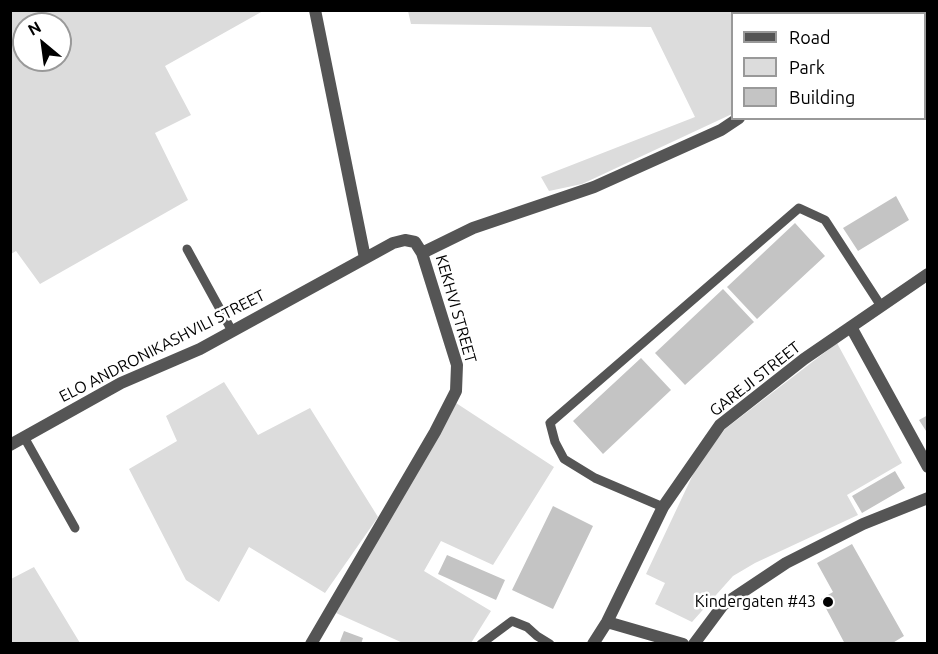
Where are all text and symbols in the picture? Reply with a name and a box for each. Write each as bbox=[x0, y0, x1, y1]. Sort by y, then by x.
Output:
north arrow bbox=[12, 12, 72, 72]
legend bbox=[731, 12, 926, 120]
text: N bbox=[25, 17, 44, 39]
text: Road bbox=[789, 27, 831, 47]
text: Park bbox=[789, 57, 825, 77]
text: Building bbox=[789, 87, 855, 107]
street label: KEKHVI STREET bbox=[431, 253, 481, 365]
street label: ELO ANDRONIKASHVILI STREET bbox=[56, 286, 268, 406]
street label: GAREJI STREET bbox=[706, 338, 804, 420]
place label: Kindergaten #43 bbox=[695, 592, 816, 612]
marker: Kindergaten #43 bbox=[821, 595, 835, 609]

